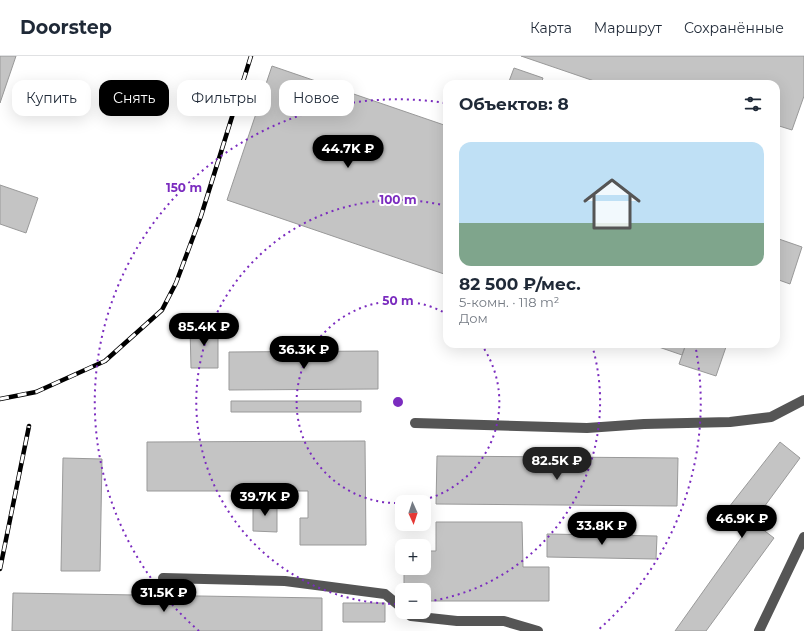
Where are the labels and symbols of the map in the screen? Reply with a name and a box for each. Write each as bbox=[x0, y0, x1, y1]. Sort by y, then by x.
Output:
pin: 44.7K ₽ bbox=[311, 135, 385, 169]
text: 150 m bbox=[166, 180, 202, 195]
text: 100 m bbox=[380, 192, 416, 207]
text: 50 m bbox=[382, 293, 414, 308]
pin: 85.4K ₽ bbox=[167, 313, 241, 347]
pin: 36.3K ₽ bbox=[267, 336, 341, 370]
centre of rings bbox=[391, 395, 405, 409]
pin: 82.5K ₽ bbox=[520, 447, 594, 481]
pin: 39.7K ₽ bbox=[228, 483, 302, 517]
north arrow bbox=[395, 495, 431, 531]
pin: 46.9K ₽ bbox=[705, 505, 779, 539]
pin: 33.8K ₽ bbox=[565, 512, 639, 546]
pin: 31.5K ₽ bbox=[127, 579, 201, 613]

